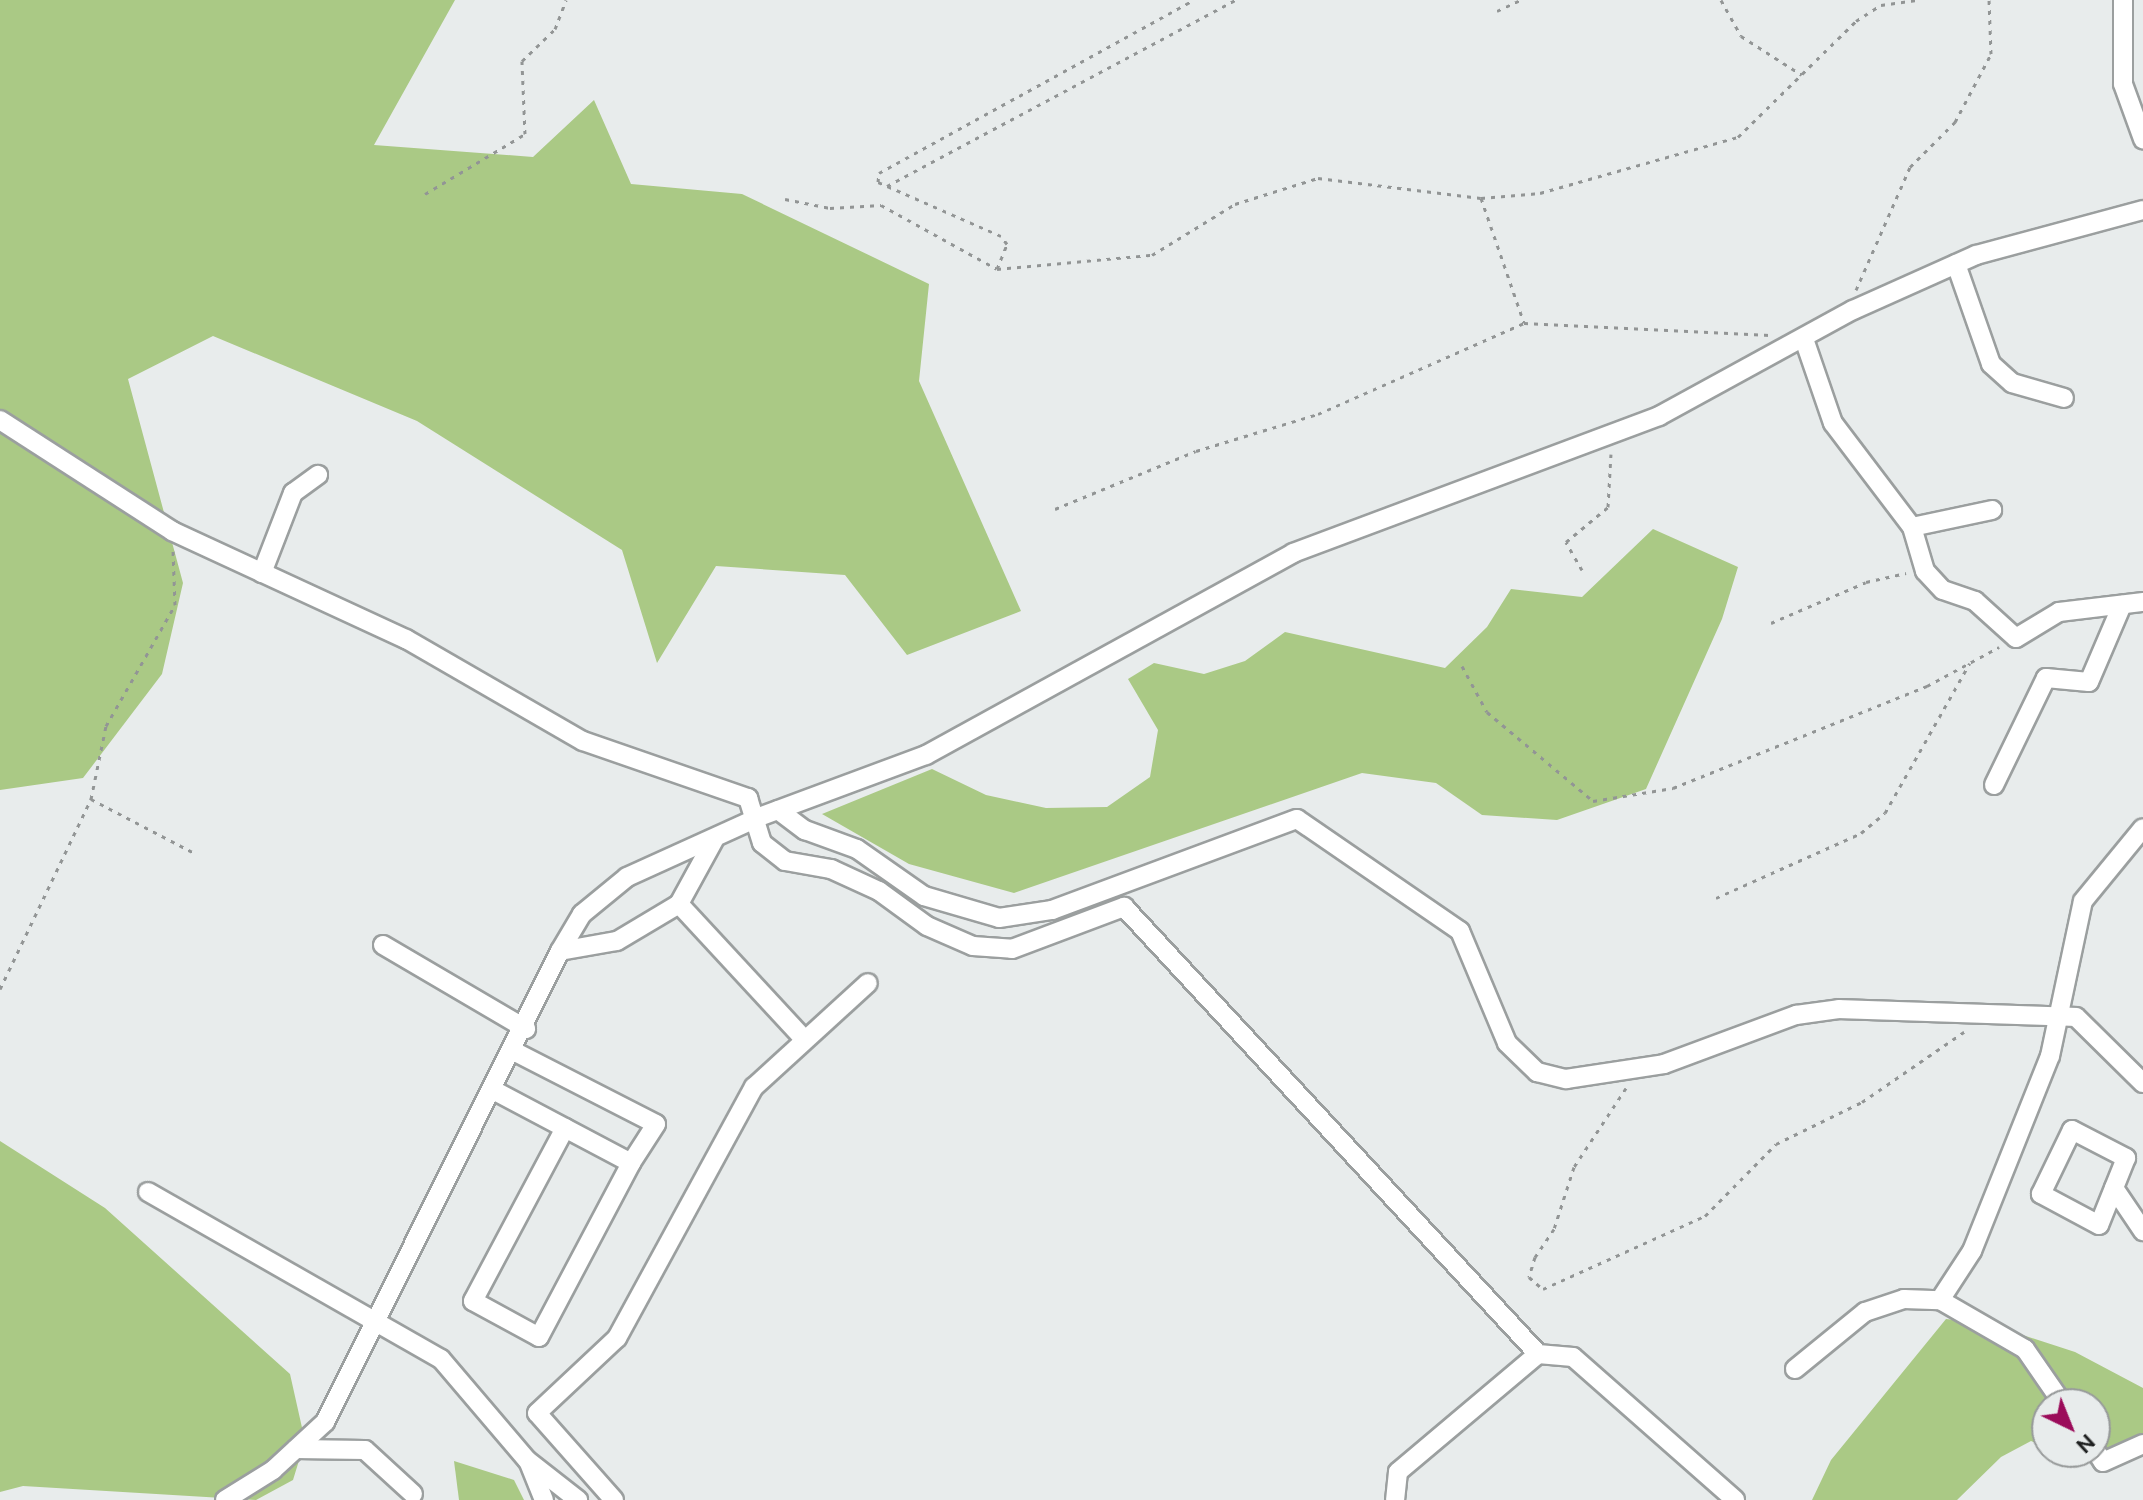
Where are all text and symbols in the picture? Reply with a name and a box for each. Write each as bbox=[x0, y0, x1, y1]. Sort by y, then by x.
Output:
north arrow bbox=[2031, 1388, 2111, 1468]
text: N bbox=[2072, 1430, 2101, 1459]

